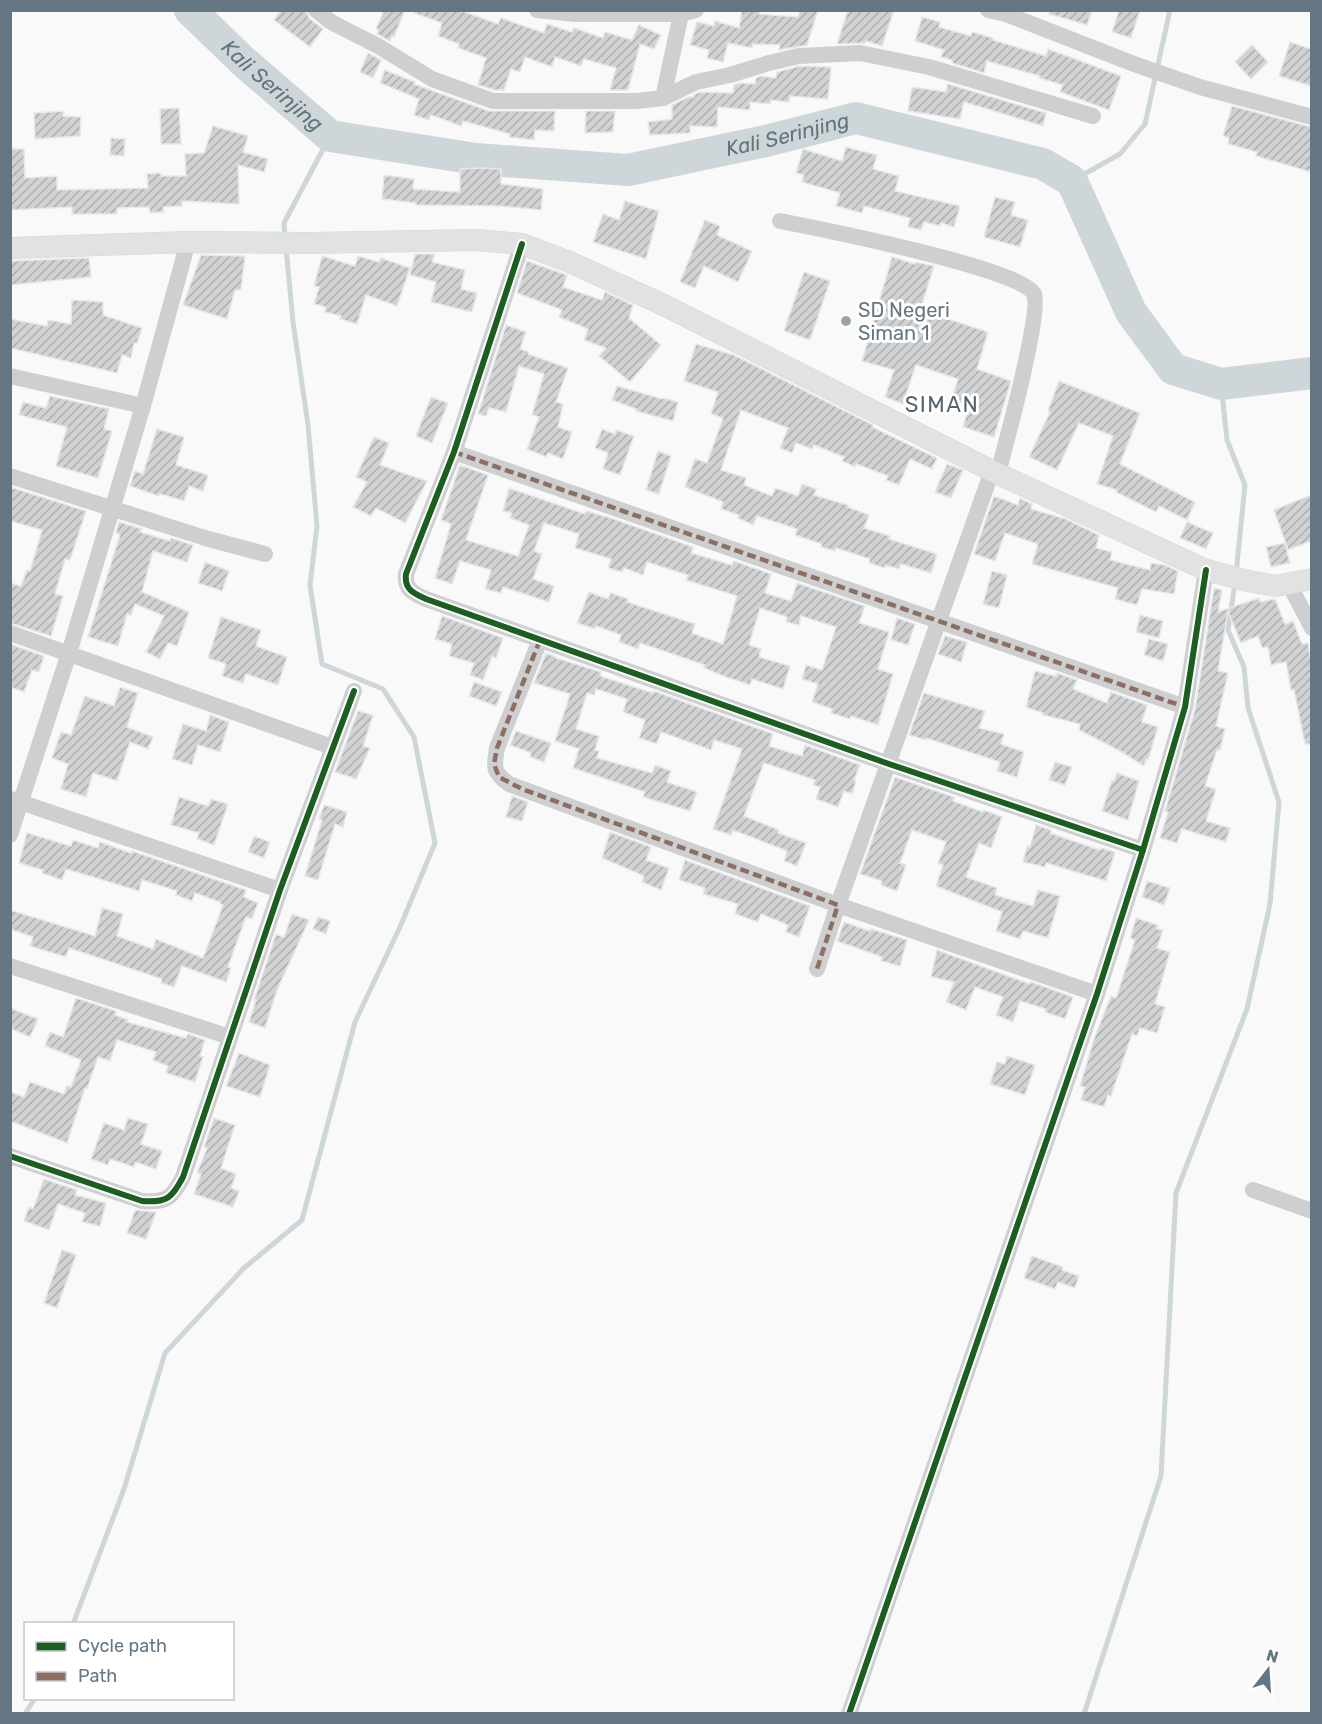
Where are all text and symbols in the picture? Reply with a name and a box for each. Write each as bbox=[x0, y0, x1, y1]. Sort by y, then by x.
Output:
water label: Kali Serinjing bbox=[217, 34, 328, 137]
water label: Kali Serinjing bbox=[723, 107, 852, 161]
place label: SD Negeri Siman 1 bbox=[858, 298, 950, 345]
marker: SD Negeri Siman 1 bbox=[839, 314, 853, 328]
district label: SIMAN bbox=[905, 391, 979, 418]
legend bbox=[24, 1622, 234, 1700]
text: Cycle path bbox=[78, 1635, 167, 1657]
north arrow bbox=[1238, 1640, 1298, 1700]
text: N bbox=[1264, 1645, 1281, 1667]
text: Path bbox=[78, 1665, 117, 1687]

